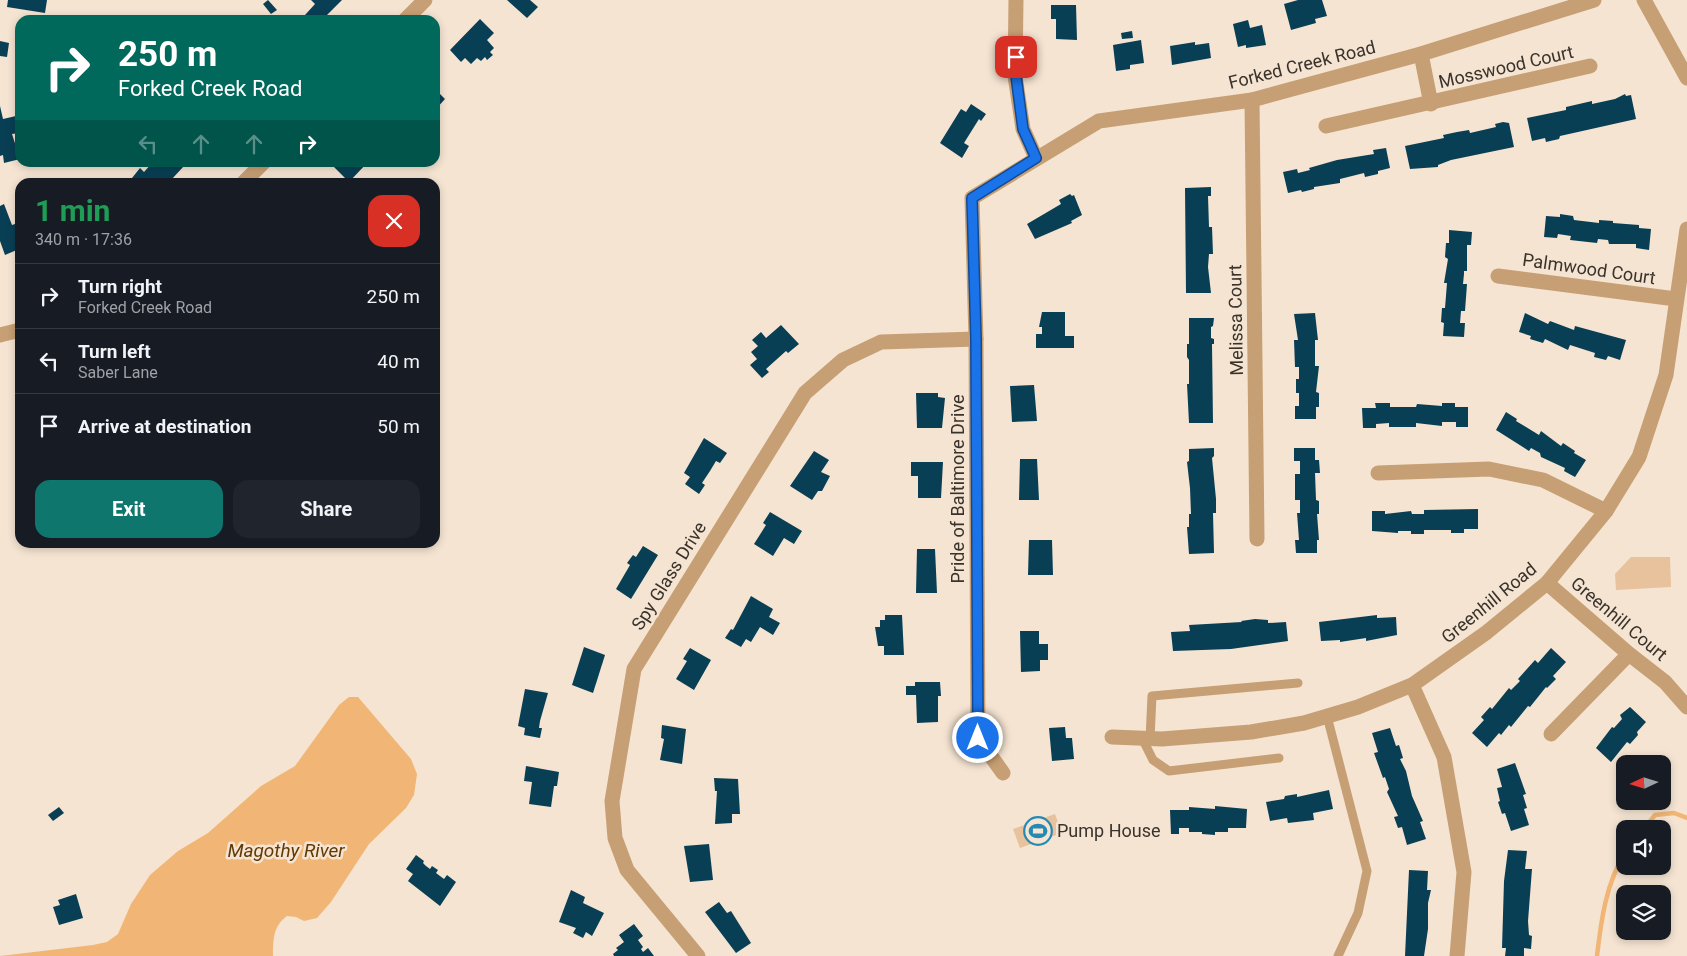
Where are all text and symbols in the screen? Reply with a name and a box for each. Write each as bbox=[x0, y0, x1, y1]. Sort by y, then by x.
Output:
text: 250 m bbox=[118, 34, 217, 75]
icon: right bbox=[35, 35, 100, 100]
pin bbox=[995, 36, 1037, 78]
street label: Forked Creek Road bbox=[1226, 36, 1378, 93]
street label: Mosswood Court bbox=[1436, 41, 1575, 92]
icon: arrive bbox=[1002, 43, 1030, 71]
text: Forked Creek Road bbox=[118, 76, 302, 101]
icon: left bbox=[134, 130, 162, 158]
icon: ahead bbox=[187, 130, 215, 158]
icon: ahead bbox=[240, 130, 268, 158]
icon: right bbox=[293, 130, 321, 158]
text: 1 min bbox=[35, 193, 110, 228]
button: close bbox=[368, 195, 420, 247]
text: 340 m · 17:36 bbox=[35, 230, 132, 249]
street label: Palmwood Court bbox=[1521, 249, 1657, 288]
street label: Melissa Court bbox=[1224, 264, 1247, 376]
text: Turn right bbox=[78, 275, 162, 298]
icon: right bbox=[35, 282, 63, 310]
text: 250 m bbox=[367, 285, 420, 308]
text: Forked Creek Road bbox=[78, 298, 212, 317]
text: Turn left bbox=[78, 340, 151, 363]
icon: left bbox=[35, 347, 63, 375]
text: 40 m bbox=[377, 350, 420, 373]
text: Saber Lane bbox=[78, 363, 158, 382]
street label: Pride of Baltimore Drive bbox=[947, 394, 968, 584]
icon: arrive bbox=[35, 412, 63, 440]
text: Arrive at destination bbox=[78, 415, 251, 438]
text: 50 m bbox=[377, 415, 420, 438]
button: Exit bbox=[35, 480, 223, 538]
button: Share bbox=[233, 480, 420, 538]
street label: Spy Glass Drive bbox=[627, 518, 710, 634]
street label: Greenhill Road bbox=[1437, 558, 1540, 647]
street label: Greenhill Court bbox=[1567, 572, 1672, 665]
position arrow bbox=[951, 711, 1003, 763]
north arrow bbox=[1616, 755, 1671, 810]
map controls bbox=[1616, 755, 1671, 940]
sports icon: Pump House bbox=[1023, 816, 1053, 846]
place label: Pump House bbox=[1057, 820, 1161, 841]
button: sound bbox=[1616, 820, 1671, 875]
water label: Magothy River bbox=[227, 839, 345, 862]
button: layers bbox=[1616, 885, 1671, 940]

